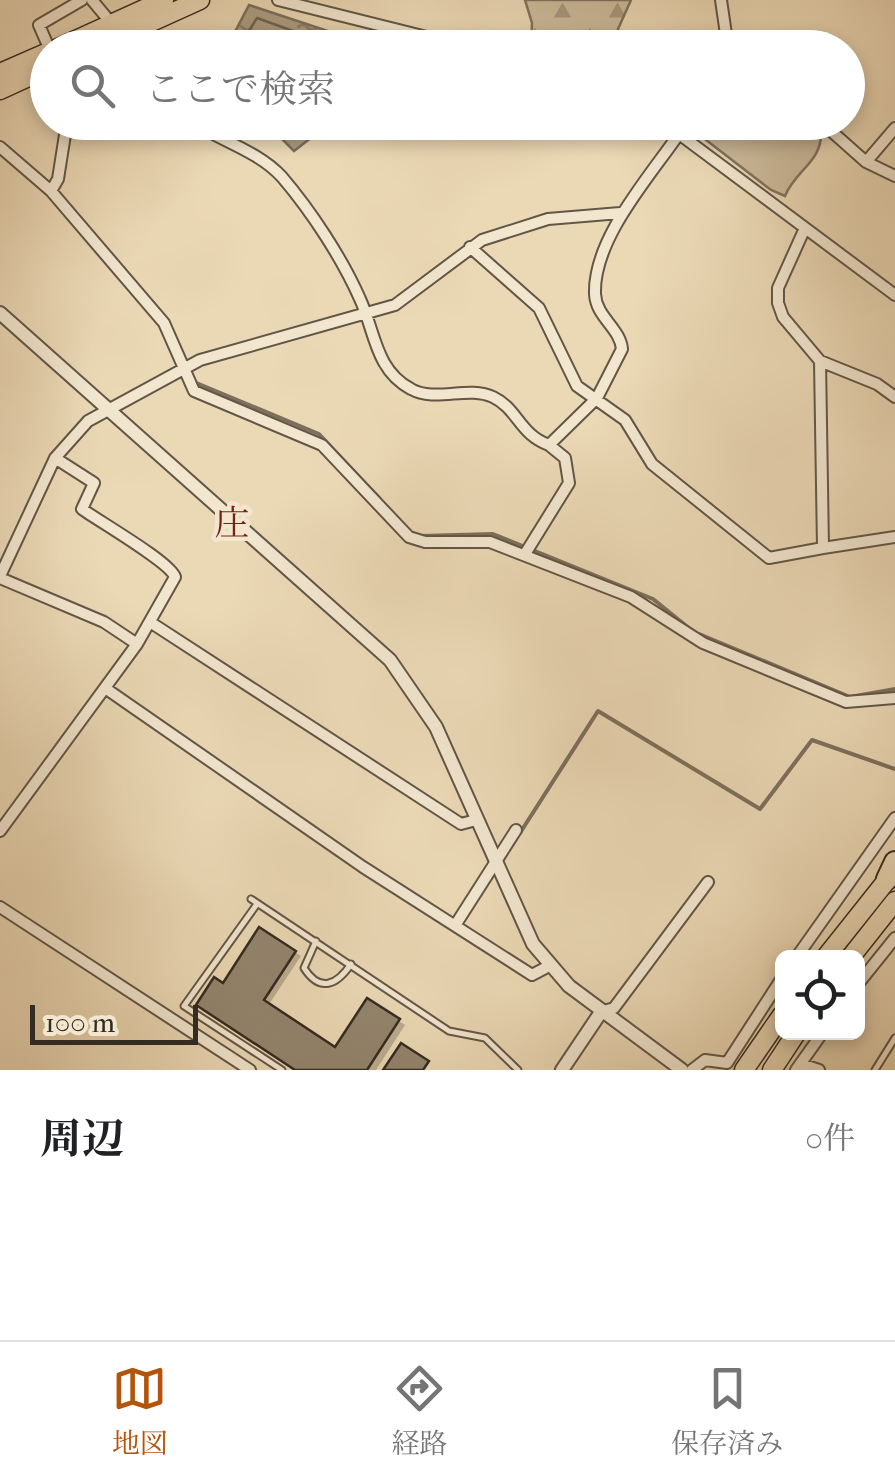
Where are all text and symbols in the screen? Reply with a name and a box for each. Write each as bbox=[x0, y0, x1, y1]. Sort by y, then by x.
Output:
search box bbox=[30, 30, 865, 140]
icon: search bbox=[65, 58, 120, 113]
text: ここで検索 bbox=[145, 67, 335, 112]
district label: 庄 bbox=[214, 503, 250, 544]
map controls bbox=[775, 950, 865, 1040]
button: locate bbox=[775, 950, 865, 1040]
scale bar bbox=[30, 1000, 198, 1044]
text: 100 m bbox=[45, 1006, 115, 1039]
text: 周辺 bbox=[40, 1115, 124, 1164]
text: 0件 bbox=[805, 1120, 855, 1157]
tab: 地図 bbox=[112, 1361, 168, 1461]
tab: 経路 bbox=[391, 1361, 447, 1461]
tab: 保存済み bbox=[671, 1361, 783, 1461]

